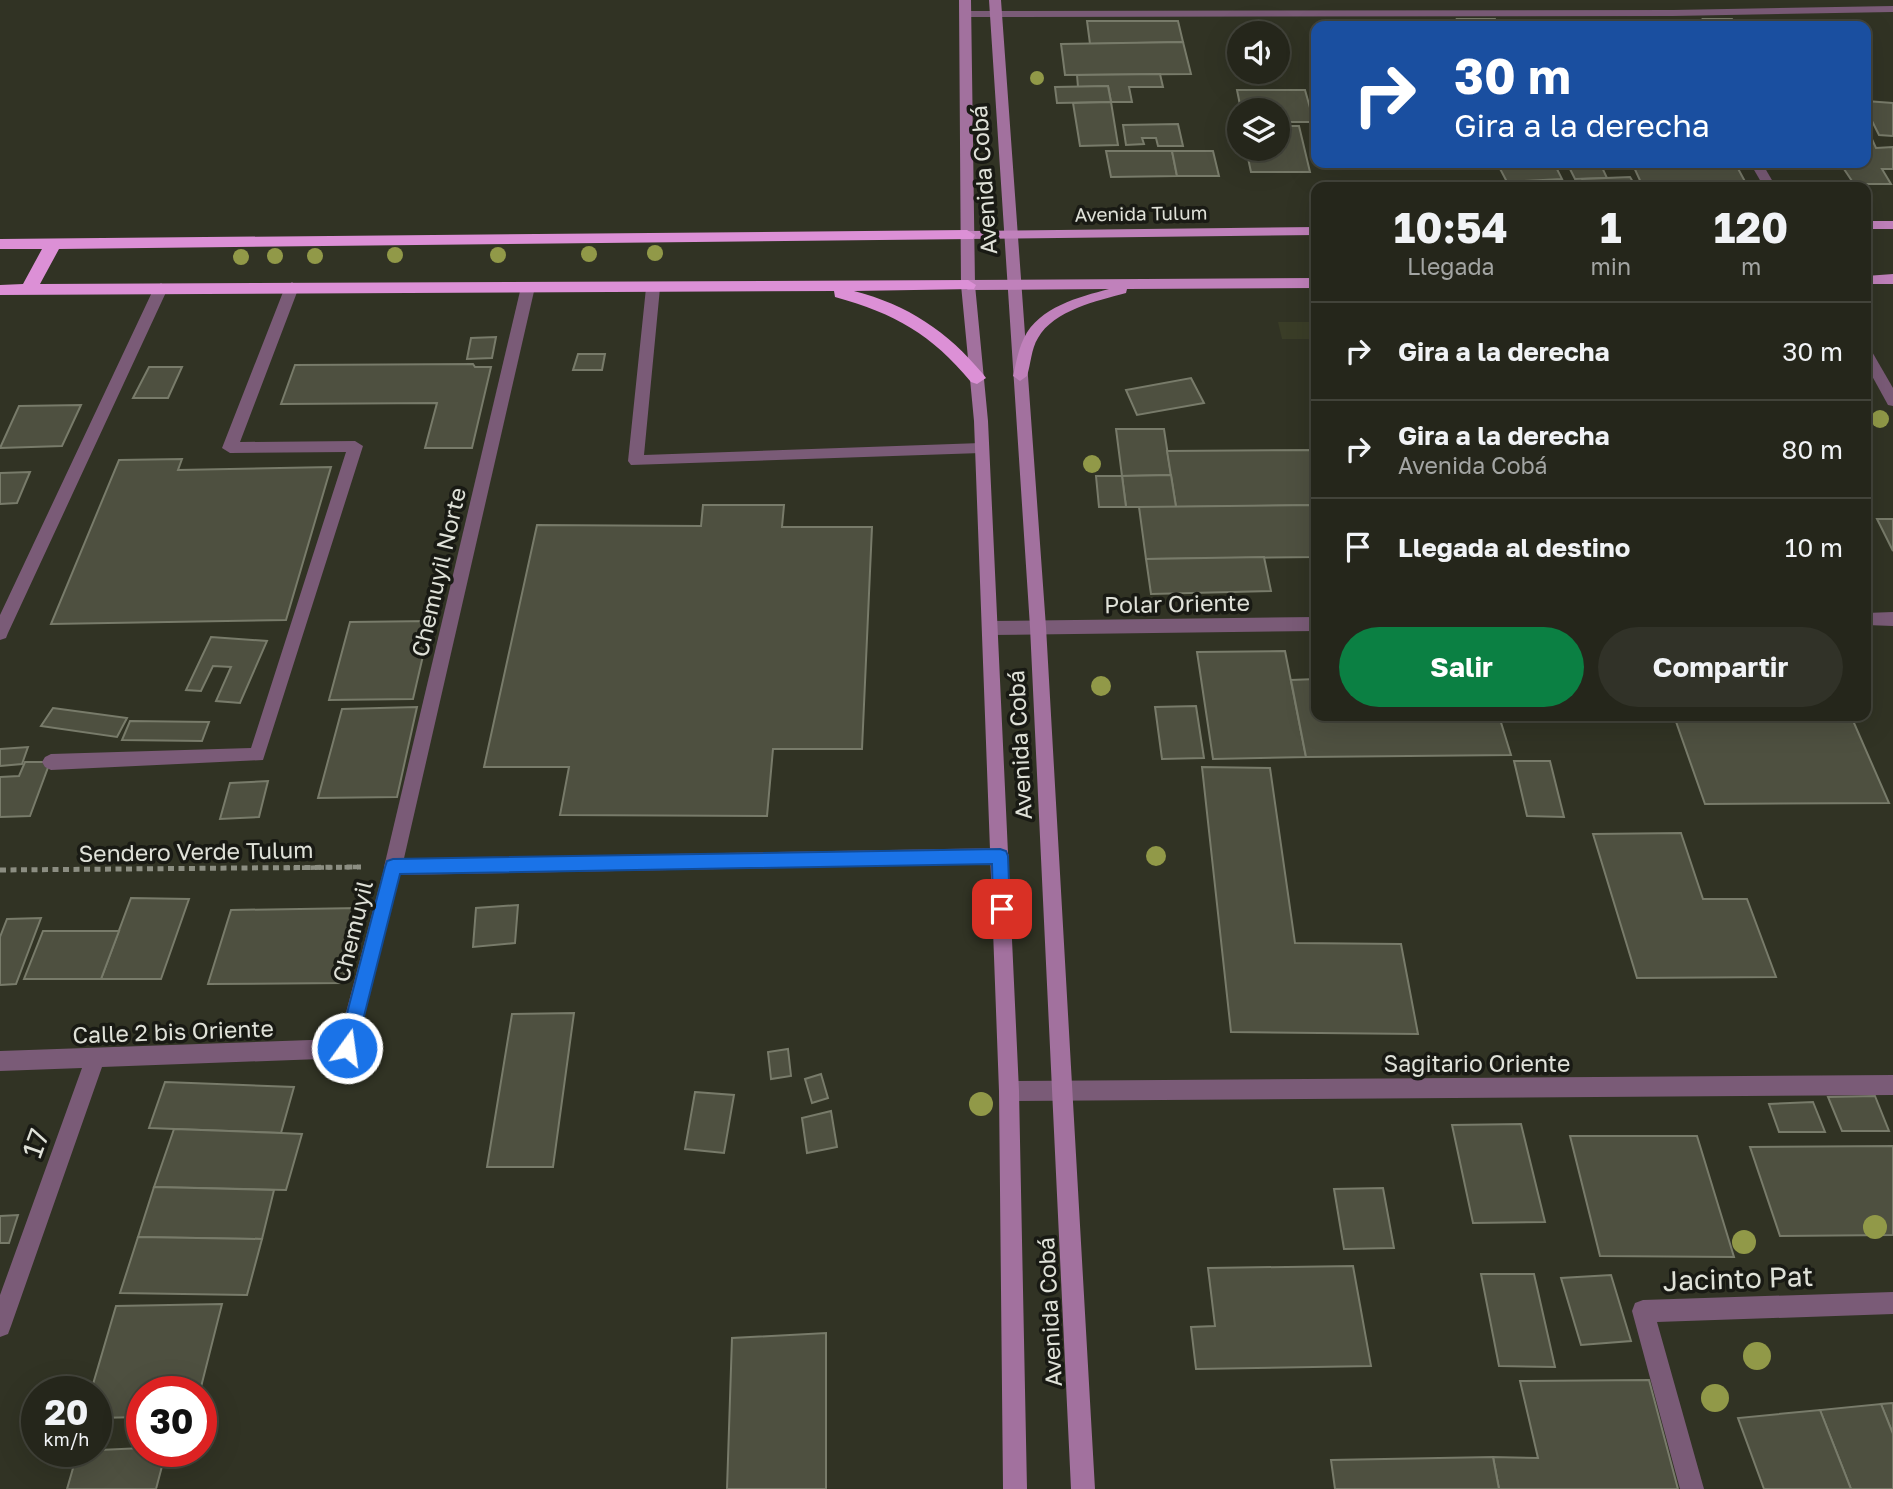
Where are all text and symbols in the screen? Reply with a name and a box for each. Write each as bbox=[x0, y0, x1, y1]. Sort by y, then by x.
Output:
map controls bbox=[1227, 21, 1290, 161]
button: sound bbox=[1227, 21, 1290, 84]
text: 30 m bbox=[1454, 46, 1571, 105]
icon: right bbox=[1339, 49, 1430, 140]
button: layers bbox=[1227, 98, 1290, 161]
street label: Avenida Cobá bbox=[964, 104, 1002, 256]
text: Gira a la derecha bbox=[1454, 106, 1710, 144]
street label: Avenida Tulum bbox=[1074, 200, 1208, 226]
text: 10:54 bbox=[1394, 202, 1508, 252]
text: 1 bbox=[1600, 202, 1622, 252]
text: 120 bbox=[1714, 202, 1788, 252]
text: Llegada bbox=[1407, 252, 1495, 280]
text: min bbox=[1591, 252, 1631, 280]
text: m bbox=[1741, 252, 1761, 280]
icon: right bbox=[1339, 332, 1377, 370]
text: Gira a la derecha bbox=[1398, 336, 1610, 367]
text: 30 m bbox=[1782, 336, 1843, 367]
text: Gira a la derecha bbox=[1398, 420, 1610, 451]
icon: right bbox=[1339, 430, 1377, 468]
text: 80 m bbox=[1782, 434, 1843, 465]
text: Avenida Cobá bbox=[1398, 451, 1548, 479]
street label: Chemuyil Norte bbox=[405, 485, 471, 659]
icon: arrive bbox=[1339, 528, 1377, 566]
text: Llegada al destino bbox=[1398, 532, 1630, 563]
text: 10 m bbox=[1785, 532, 1843, 563]
street label: Polar Oriente bbox=[1104, 588, 1250, 618]
button: Salir bbox=[1339, 627, 1584, 707]
button: Compartir bbox=[1598, 627, 1843, 707]
street label: Avenida Cobá bbox=[1001, 670, 1037, 820]
street label: Sendero Verde Tulum bbox=[78, 835, 314, 867]
street label: Chemuyil bbox=[326, 877, 378, 985]
pin bbox=[972, 879, 1032, 939]
icon: arrive bbox=[983, 890, 1021, 928]
position arrow bbox=[310, 1011, 384, 1085]
street label: Calle 2 bis Oriente bbox=[72, 1013, 274, 1049]
street label: Sagitario Oriente bbox=[1384, 1049, 1570, 1077]
street label: 17 bbox=[15, 1124, 55, 1162]
street label: Avenida Cobá bbox=[1031, 1237, 1067, 1387]
street label: Jacinto Pat bbox=[1662, 1259, 1814, 1297]
speed limit sign: 30 bbox=[126, 1376, 217, 1467]
text: 20 bbox=[44, 1391, 89, 1433]
text: km/h bbox=[44, 1428, 89, 1450]

